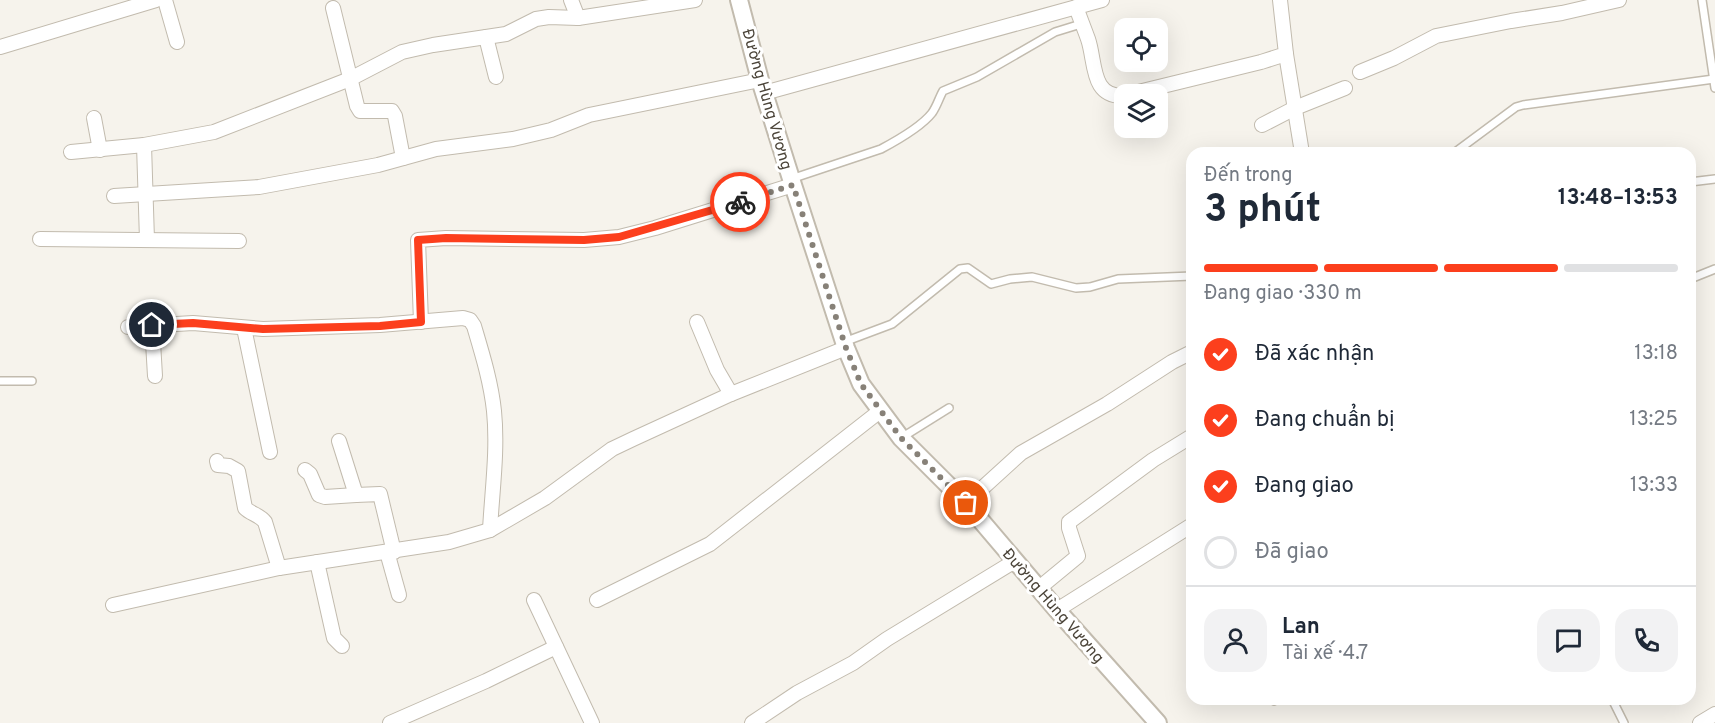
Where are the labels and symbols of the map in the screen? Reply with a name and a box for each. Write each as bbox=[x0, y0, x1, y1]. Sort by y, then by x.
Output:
street label: Đường Hùng Vương bbox=[736, 27, 796, 172]
courier bbox=[710, 172, 770, 232]
pin bbox=[126, 299, 177, 350]
pin bbox=[940, 477, 991, 528]
street label: Đường Hùng Vương bbox=[997, 545, 1108, 668]

